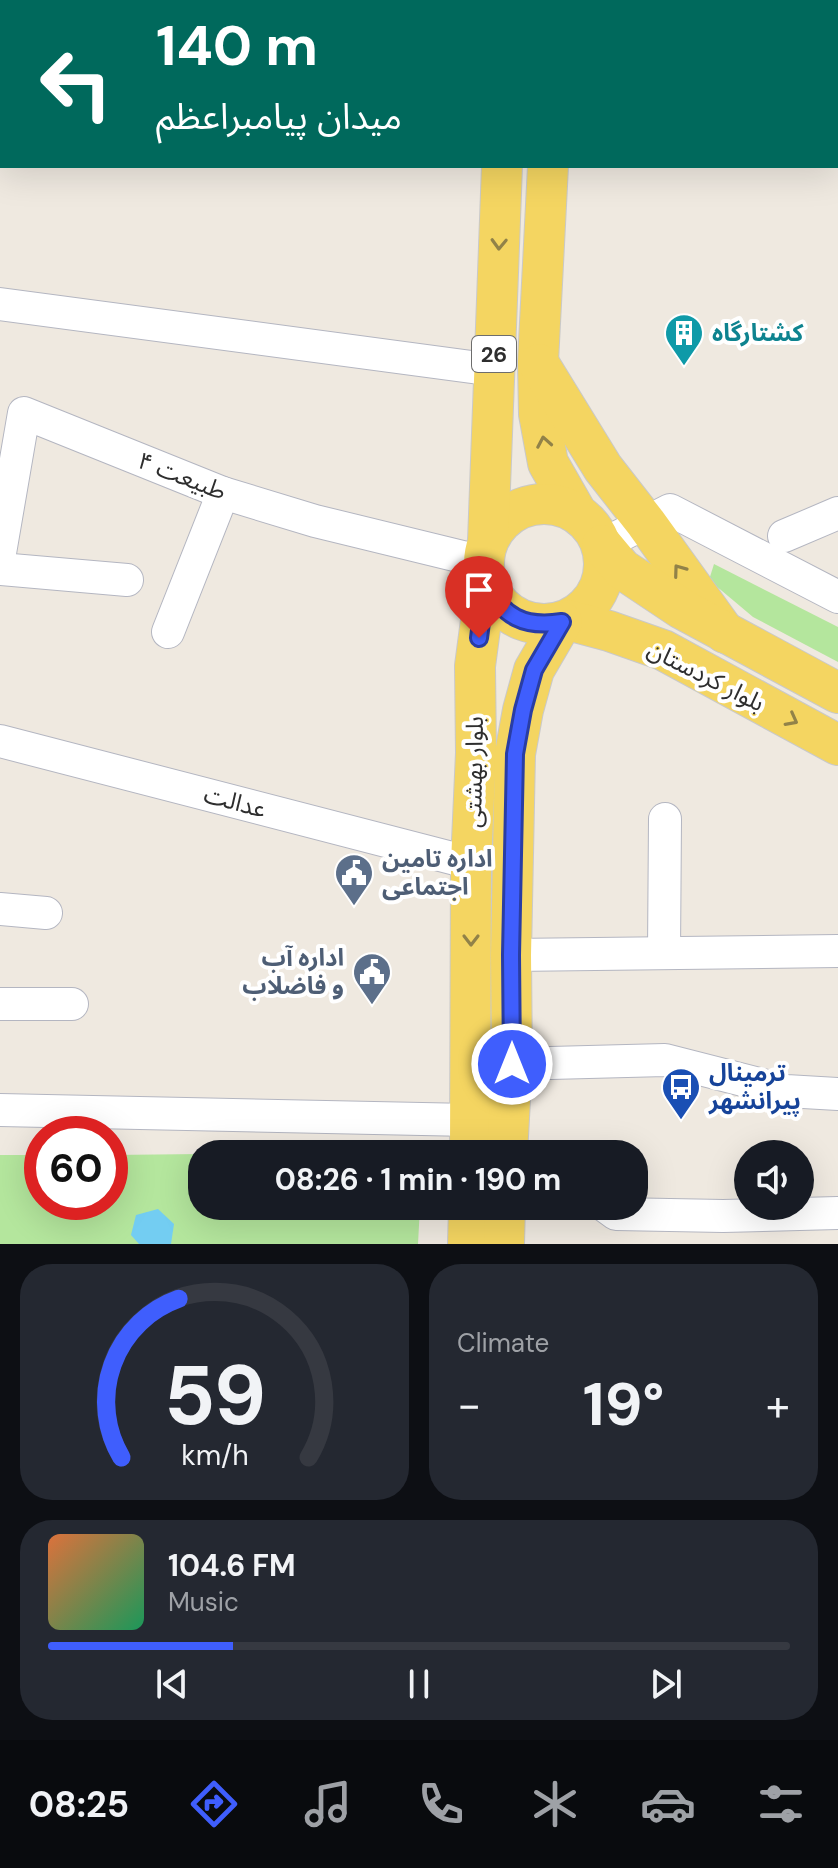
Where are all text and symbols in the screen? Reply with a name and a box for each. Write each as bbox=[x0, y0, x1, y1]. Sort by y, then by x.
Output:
text: 140 m bbox=[156, 9, 318, 82]
icon: left bbox=[24, 32, 128, 136]
text: میدان پیامبراعظم bbox=[156, 93, 402, 140]
one-way arrow bbox=[490, 238, 507, 251]
building icon: کشتارگاه bbox=[663, 312, 705, 367]
place label: کشتارگاه bbox=[712, 317, 805, 348]
road number: 26 bbox=[472, 336, 516, 372]
one-way arrow bbox=[537, 435, 554, 449]
street label: طبیعت ۴ bbox=[134, 445, 231, 507]
pin bbox=[445, 556, 513, 638]
one-way arrow bbox=[675, 564, 689, 578]
icon: arrive bbox=[457, 568, 501, 612]
street label: بلوار کردستان bbox=[643, 633, 770, 718]
one-way arrow bbox=[783, 710, 797, 726]
street label: بلوار بهشتی bbox=[457, 716, 490, 828]
street label: عدالت bbox=[201, 778, 270, 825]
place label: اداره تامین اجتماعی bbox=[382, 843, 493, 902]
public building icon: اداره تامین اجتماعی bbox=[333, 852, 375, 907]
one-way arrow bbox=[462, 934, 480, 947]
place label: اداره آب و فاضلاب bbox=[242, 942, 344, 1001]
public building icon: اداره آب و فاضلاب bbox=[351, 951, 393, 1006]
position arrow bbox=[470, 1022, 554, 1106]
place label: ترمینال پیرانشهر bbox=[708, 1057, 801, 1117]
bus stop icon: ترمینال پیرانشهر bbox=[660, 1066, 702, 1121]
speed limit sign: 60 bbox=[24, 1116, 128, 1220]
map controls bbox=[734, 1140, 814, 1220]
button: sound bbox=[734, 1140, 814, 1220]
text: 08:26 · 1 min · 190 m bbox=[275, 1160, 561, 1199]
text: Climate bbox=[457, 1326, 549, 1360]
text: 59 bbox=[163, 1341, 266, 1450]
text: 19° bbox=[583, 1365, 664, 1444]
text: − bbox=[457, 1376, 481, 1434]
text: + bbox=[766, 1376, 790, 1434]
text: km/h bbox=[181, 1437, 248, 1474]
text: 104.6 FM bbox=[168, 1546, 296, 1585]
text: Music bbox=[168, 1585, 239, 1619]
icon: previous bbox=[150, 1662, 194, 1706]
icon: pause bbox=[397, 1662, 441, 1706]
icon: next bbox=[644, 1662, 688, 1706]
icon: directions bbox=[186, 1776, 242, 1832]
icon: music bbox=[300, 1776, 356, 1832]
icon: phone bbox=[413, 1776, 469, 1832]
icon: climate bbox=[527, 1776, 583, 1832]
icon: car bbox=[640, 1776, 696, 1832]
icon: filters bbox=[753, 1776, 809, 1832]
text: 08:25 bbox=[29, 1781, 129, 1828]

